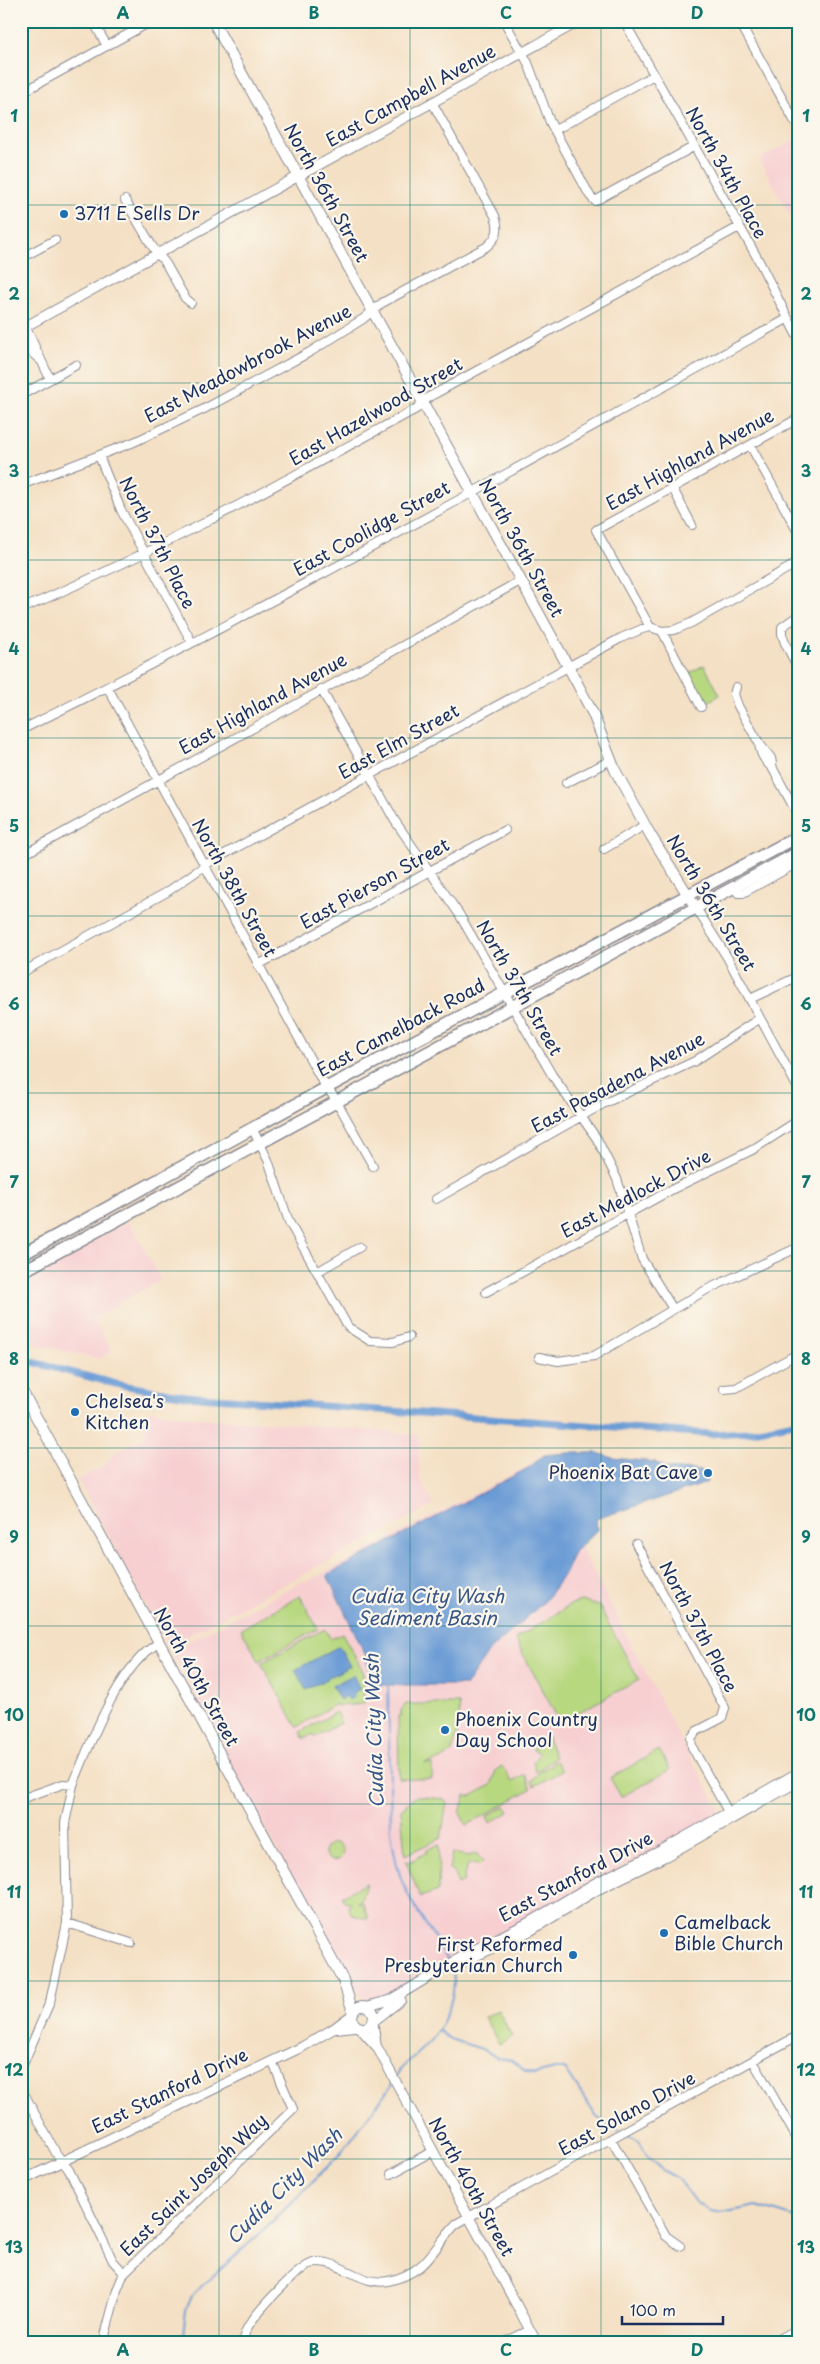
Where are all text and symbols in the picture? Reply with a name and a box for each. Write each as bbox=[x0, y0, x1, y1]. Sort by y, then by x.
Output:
text: A bbox=[117, 0, 130, 24]
text: B bbox=[309, 0, 320, 24]
text: C bbox=[500, 0, 512, 24]
text: D bbox=[691, 0, 703, 24]
street label: East Campbell Avenue bbox=[320, 37, 500, 153]
street label: North 34th Place bbox=[680, 101, 775, 243]
text: 1 bbox=[10, 103, 18, 127]
text: 1 bbox=[802, 103, 810, 127]
street label: North 36th Street bbox=[278, 118, 377, 267]
place label: 3711 E Sells Dr bbox=[74, 199, 200, 226]
marker: 3711 E Sells Dr bbox=[58, 208, 70, 220]
text: 2 bbox=[8, 281, 20, 305]
text: 2 bbox=[800, 281, 812, 305]
street label: East Meadowbrook Avenue bbox=[139, 296, 356, 429]
street label: East Hazelwood Street bbox=[283, 350, 467, 472]
street label: East Highland Avenue bbox=[600, 401, 778, 516]
text: 3 bbox=[9, 458, 19, 482]
text: 3 bbox=[801, 458, 811, 482]
street label: North 37th Place bbox=[113, 472, 203, 613]
street label: East Coolidge Street bbox=[288, 473, 455, 582]
street label: North 36th Street bbox=[473, 473, 572, 622]
text: 4 bbox=[9, 636, 20, 660]
text: 4 bbox=[801, 636, 812, 660]
street label: East Highland Avenue bbox=[173, 645, 351, 760]
street label: East Elm Street bbox=[333, 696, 464, 785]
text: 5 bbox=[9, 813, 19, 837]
street label: North 38th Street bbox=[186, 813, 285, 961]
text: 5 bbox=[801, 813, 811, 837]
street label: North 36th Street bbox=[661, 829, 764, 976]
street label: East Pierson Street bbox=[295, 830, 454, 935]
street label: North 37th Street bbox=[471, 915, 570, 1060]
street label: East Camelback Road bbox=[311, 971, 489, 1083]
text: 6 bbox=[8, 991, 20, 1015]
text: 6 bbox=[800, 991, 812, 1015]
street label: East Pasadena Avenue bbox=[526, 1024, 709, 1139]
street label: East Medlock Drive bbox=[555, 1142, 715, 1244]
text: 7 bbox=[9, 1169, 19, 1193]
text: 7 bbox=[801, 1169, 811, 1193]
text: 8 bbox=[9, 1346, 19, 1370]
text: 8 bbox=[801, 1346, 811, 1370]
place label: Chelsea's Kitchen bbox=[85, 1387, 164, 1435]
marker: Chelsea's Kitchen bbox=[69, 1406, 81, 1418]
place label: Phoenix Bat Cave bbox=[548, 1458, 698, 1485]
marker: Phoenix Bat Cave bbox=[702, 1467, 714, 1479]
text: 9 bbox=[9, 1524, 19, 1548]
text: 9 bbox=[801, 1524, 811, 1548]
street label: North 37th Place bbox=[653, 1556, 745, 1697]
water label: Cudia City Wash Sediment Basin bbox=[350, 1581, 505, 1631]
street label: North 40th Street bbox=[148, 1602, 247, 1751]
water label: Cudia City Wash bbox=[356, 1653, 390, 1809]
text: 10 bbox=[4, 1702, 24, 1726]
text: 10 bbox=[796, 1702, 816, 1726]
place label: Phoenix Country Day School bbox=[455, 1705, 598, 1753]
marker: Phoenix Country Day School bbox=[439, 1724, 451, 1736]
street label: East Stanford Drive bbox=[493, 1823, 657, 1928]
text: 11 bbox=[7, 1879, 21, 1903]
text: 11 bbox=[799, 1879, 813, 1903]
place label: Camelback Bible Church bbox=[674, 1908, 784, 1956]
marker: Camelback Bible Church bbox=[658, 1927, 670, 1939]
place label: First Reformed Presbyterian Church bbox=[384, 1930, 563, 1978]
marker: First Reformed Presbyterian Church bbox=[567, 1949, 579, 1961]
street label: East Stanford Drive bbox=[87, 2040, 252, 2139]
text: 12 bbox=[5, 2057, 23, 2081]
text: 12 bbox=[797, 2057, 815, 2081]
street label: East Solano Drive bbox=[553, 2064, 700, 2162]
street label: East Saint Joseph Way bbox=[113, 2106, 273, 2262]
street label: North 40th Street bbox=[423, 2112, 522, 2261]
water label: Cudia City Wash bbox=[219, 2120, 348, 2250]
text: 13 bbox=[5, 2234, 23, 2258]
text: 13 bbox=[797, 2234, 815, 2258]
scale bar bbox=[622, 2294, 724, 2326]
text: 100 m bbox=[630, 2298, 676, 2321]
text: A bbox=[117, 2337, 130, 2361]
text: B bbox=[309, 2337, 320, 2361]
text: C bbox=[500, 2337, 512, 2361]
text: D bbox=[691, 2337, 703, 2361]

